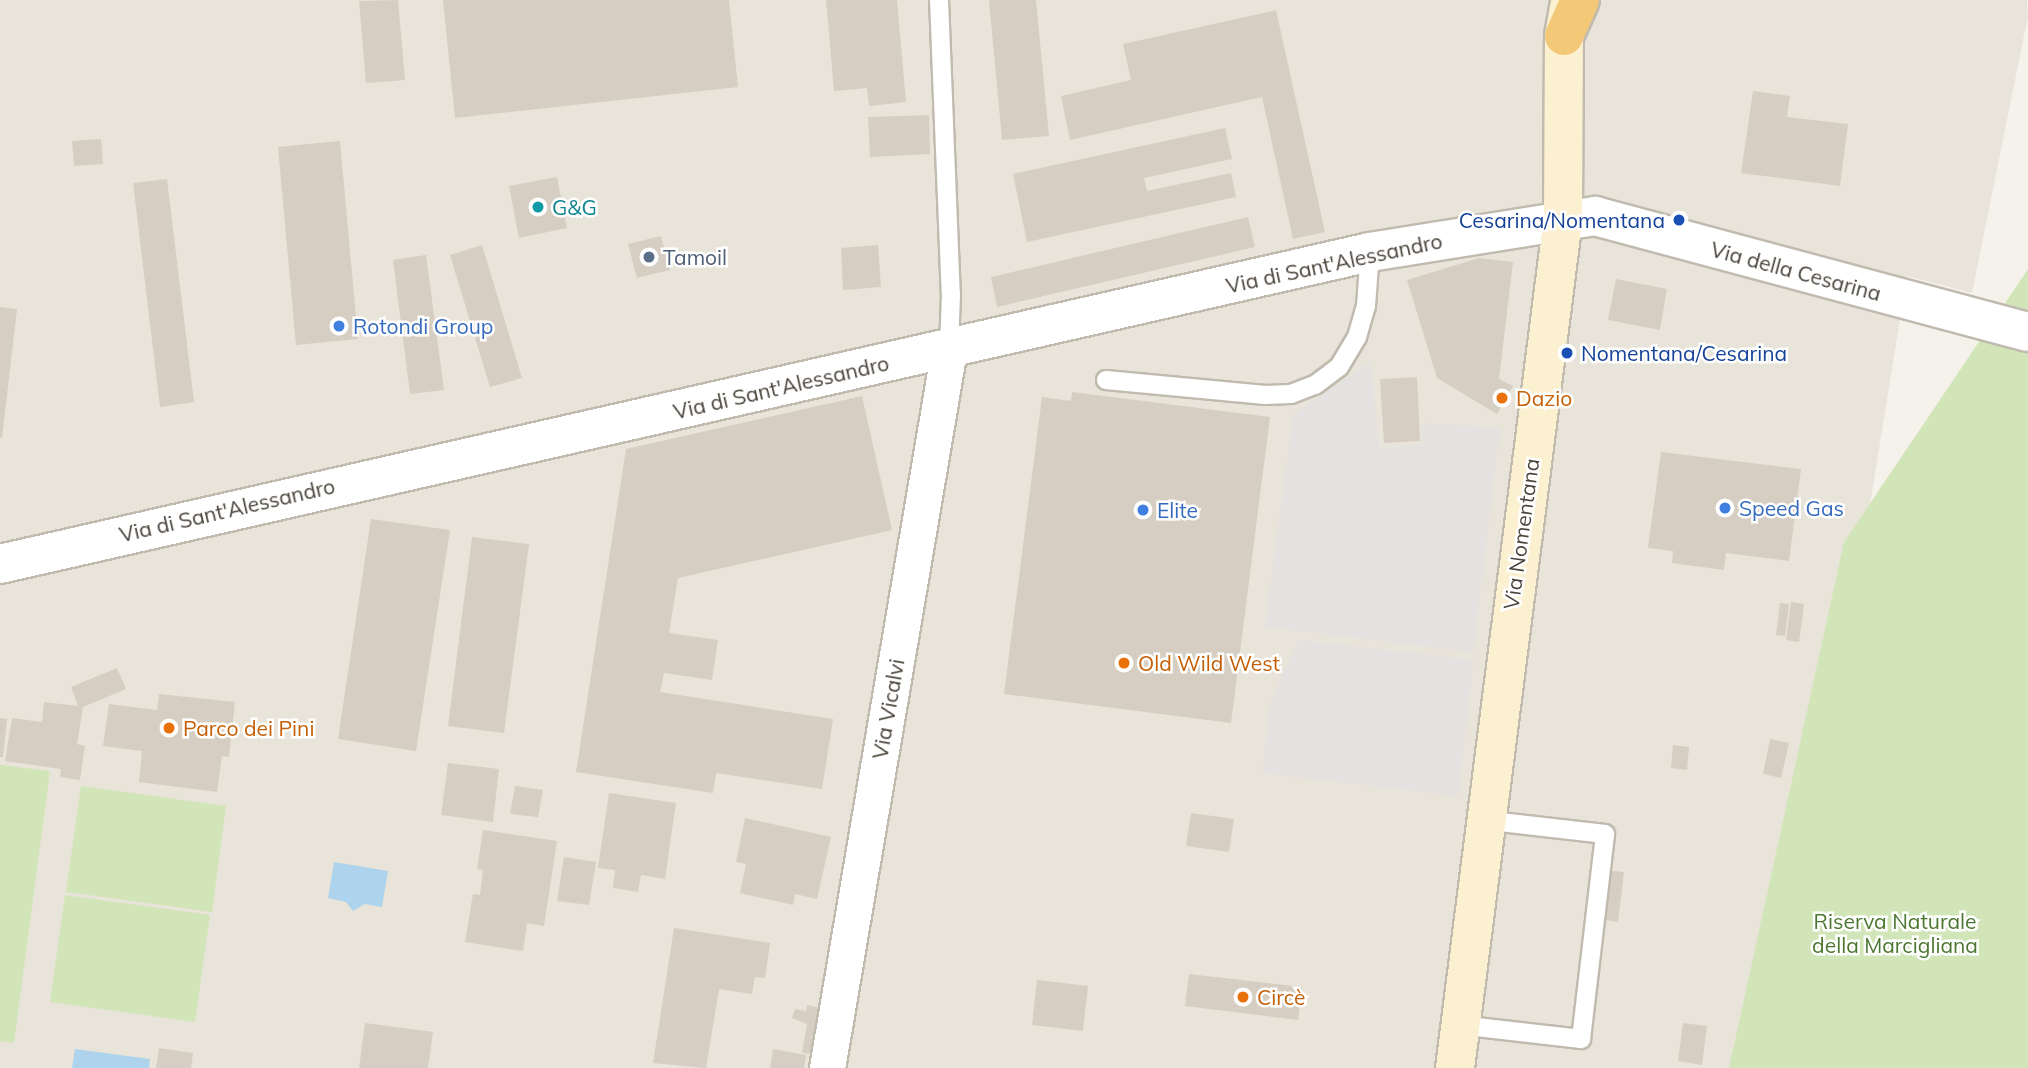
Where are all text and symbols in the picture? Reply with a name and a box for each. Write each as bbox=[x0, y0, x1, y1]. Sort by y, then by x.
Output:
place label: G&G bbox=[552, 194, 597, 220]
marker: G&G bbox=[530, 199, 546, 215]
place label: Cesarina/Nomentana bbox=[1459, 207, 1665, 233]
marker: Cesarina/Nomentana bbox=[1671, 212, 1687, 228]
street label: Via di Sant'Alessandro bbox=[1224, 228, 1444, 298]
street label: Via della Cesarina bbox=[1708, 236, 1884, 306]
place label: Tamoil bbox=[663, 244, 727, 270]
marker: Tamoil bbox=[641, 249, 657, 265]
place label: Rotondi Group bbox=[353, 313, 493, 339]
marker: Rotondi Group bbox=[331, 318, 347, 334]
place label: Nomentana/Cesarina bbox=[1581, 340, 1787, 366]
marker: Nomentana/Cesarina bbox=[1559, 345, 1575, 361]
street label: Via di Sant'Alessandro bbox=[671, 350, 891, 424]
place label: Dazio bbox=[1516, 385, 1572, 411]
marker: Dazio bbox=[1494, 390, 1510, 406]
street label: Via Nomentana bbox=[1498, 457, 1544, 611]
street label: Via di Sant'Alessandro bbox=[117, 473, 337, 547]
place label: Speed Gas bbox=[1739, 495, 1844, 521]
place label: Elite bbox=[1157, 497, 1198, 523]
marker: Speed Gas bbox=[1717, 500, 1733, 516]
marker: Elite bbox=[1135, 502, 1151, 518]
place label: Old Wild West bbox=[1138, 650, 1280, 676]
marker: Old Wild West bbox=[1116, 655, 1132, 671]
street label: Via Vicalvi bbox=[867, 657, 909, 761]
place label: Parco dei Pini bbox=[183, 715, 314, 741]
marker: Parco dei Pini bbox=[161, 720, 177, 736]
park label: Riserva Naturale della Marcigliana bbox=[1812, 908, 1978, 958]
place label: Circè bbox=[1257, 984, 1305, 1010]
marker: Circè bbox=[1235, 989, 1251, 1005]

